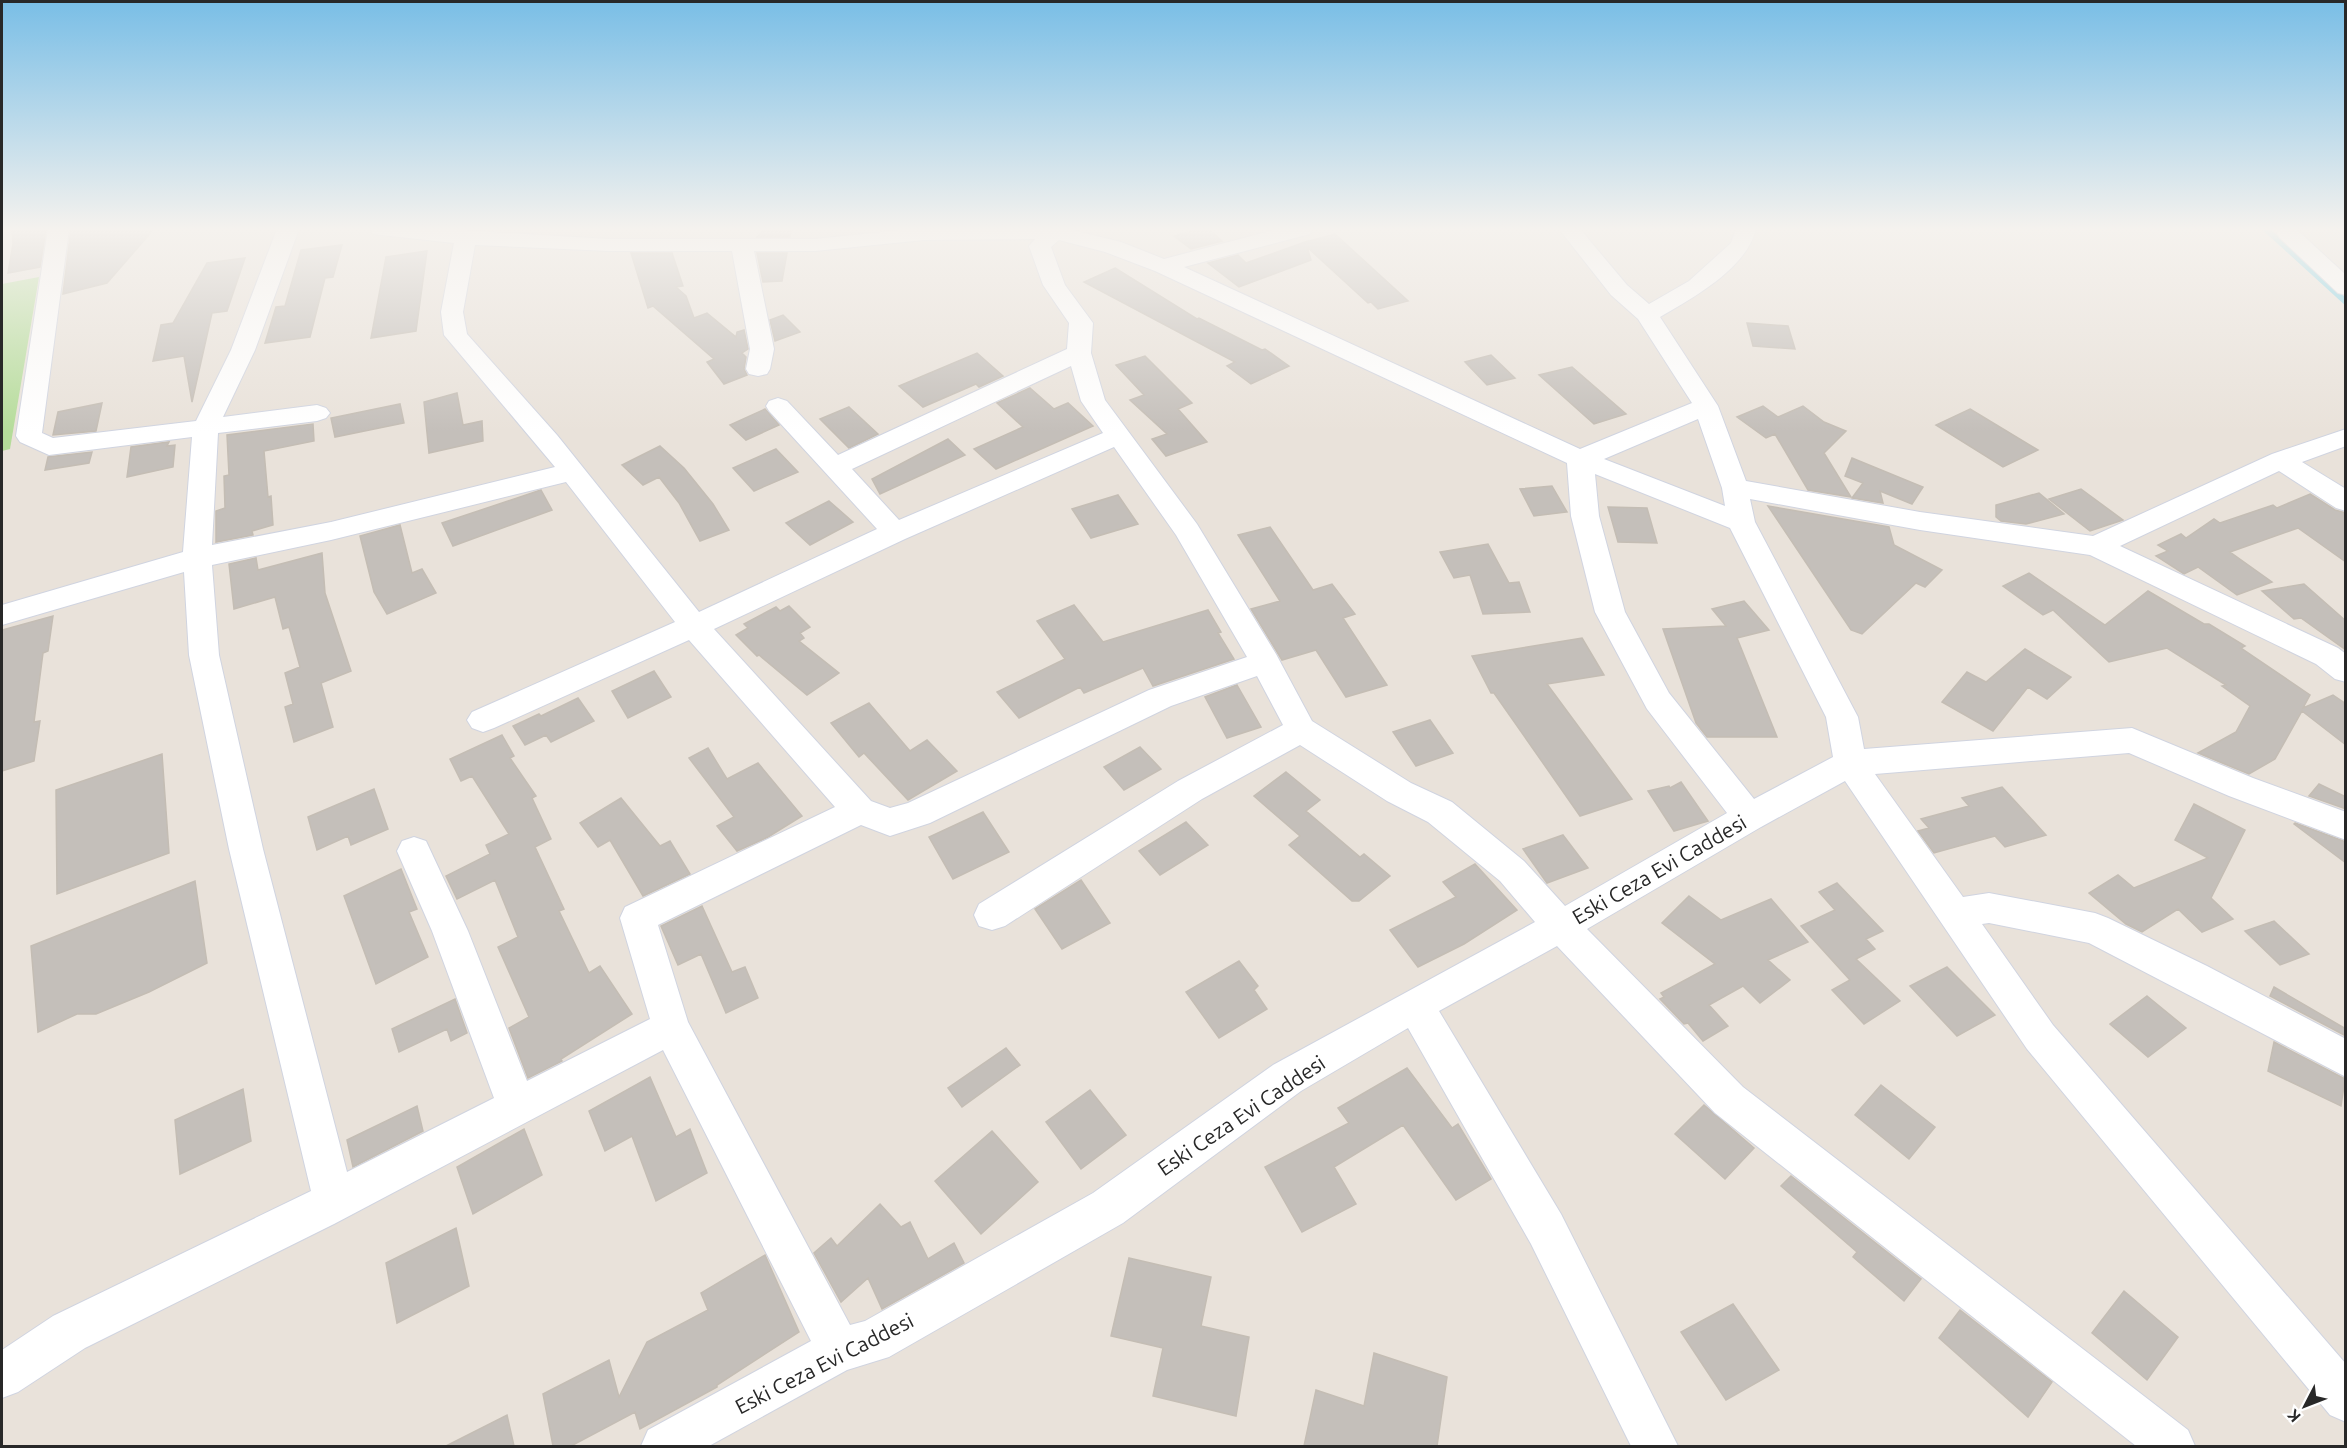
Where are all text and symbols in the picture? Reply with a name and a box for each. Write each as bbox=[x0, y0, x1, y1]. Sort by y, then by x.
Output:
street label: Eski Ceza Evi Caddesi bbox=[1568, 809, 1750, 929]
street label: Eski Ceza Evi Caddesi bbox=[1153, 1050, 1329, 1180]
street label: Eski Ceza Evi Caddesi bbox=[731, 1308, 917, 1418]
north arrow bbox=[2275, 1376, 2335, 1436]
text: K bbox=[2283, 1406, 2304, 1426]

